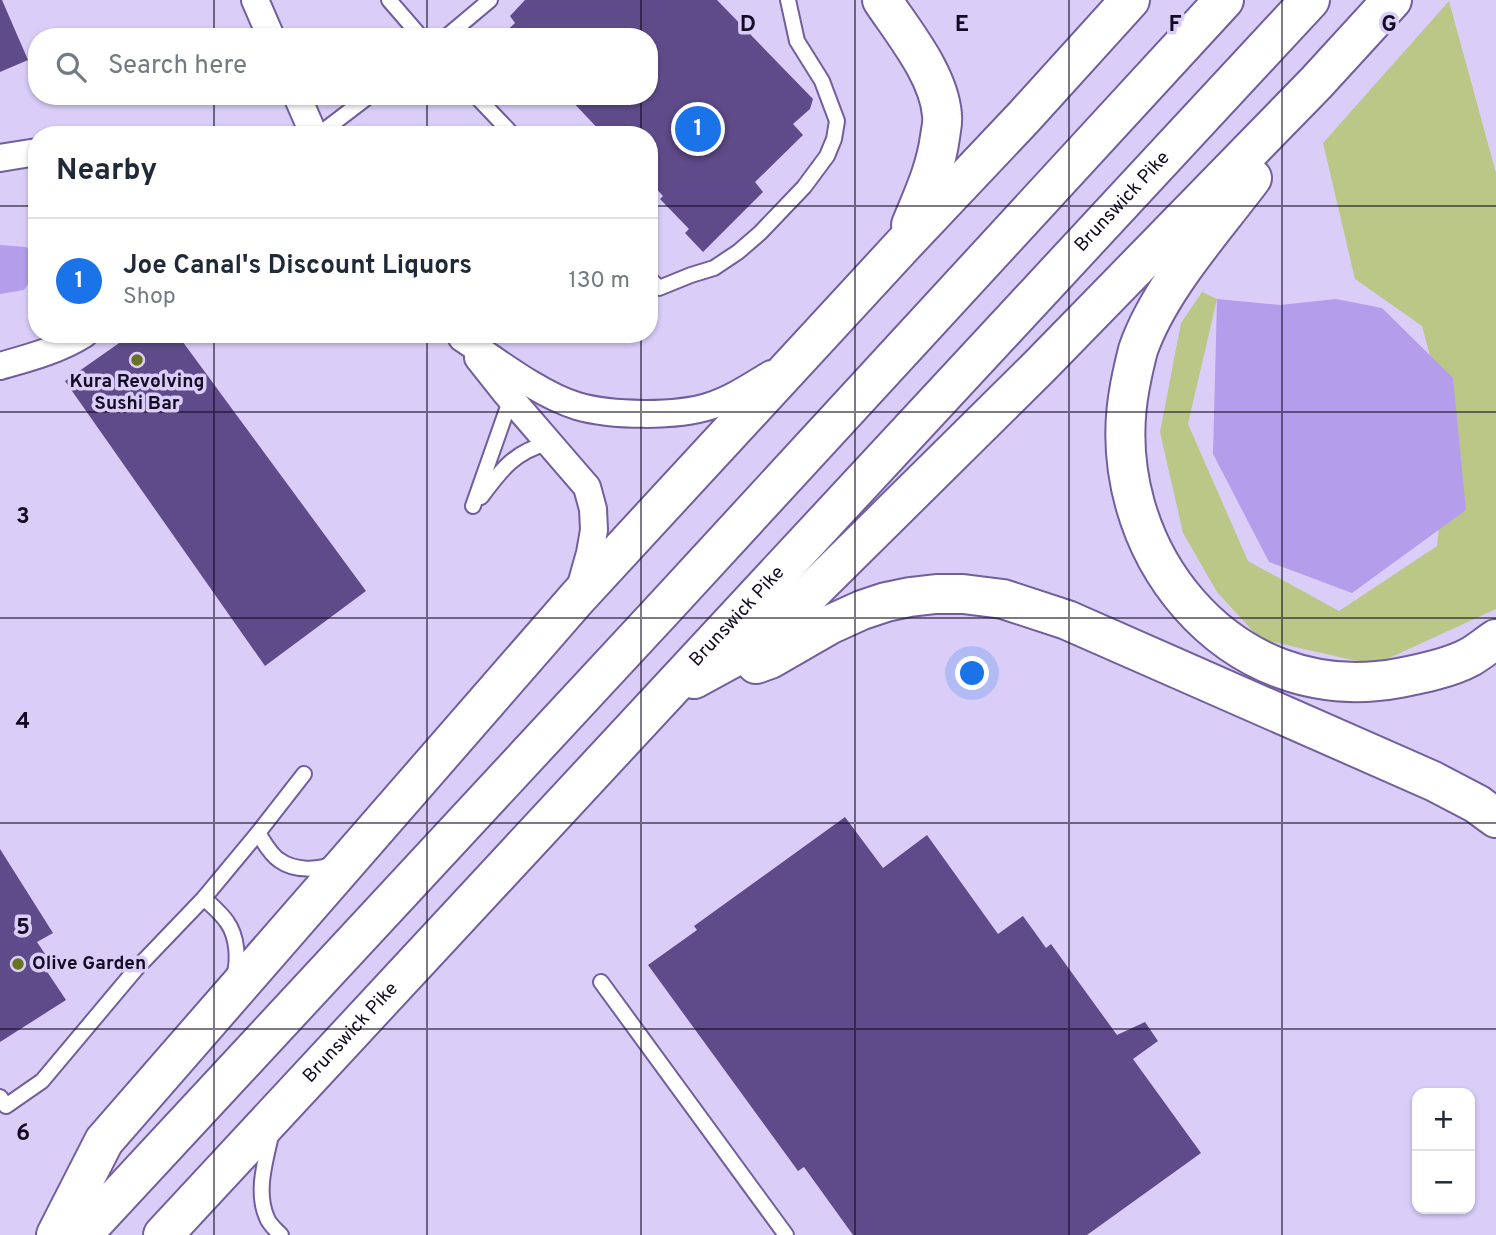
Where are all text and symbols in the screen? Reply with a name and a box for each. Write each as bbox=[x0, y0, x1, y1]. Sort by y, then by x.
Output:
text: D bbox=[740, 11, 756, 40]
text: E bbox=[955, 11, 969, 40]
text: F bbox=[1168, 11, 1182, 40]
text: G bbox=[1381, 11, 1397, 40]
search box bbox=[28, 28, 658, 105]
icon: search bbox=[52, 48, 90, 86]
text: Search here bbox=[108, 50, 247, 83]
pin: 1 bbox=[675, 103, 721, 155]
street label: Brunswick Pike bbox=[1070, 146, 1175, 257]
text: Nearby bbox=[56, 153, 157, 190]
text: Joe Canal's Discount Liquors bbox=[123, 250, 472, 283]
text: 1 bbox=[74, 267, 84, 296]
text: 130 m bbox=[568, 267, 630, 296]
text: Shop bbox=[123, 283, 176, 312]
marker: Kura Revolving Sushi Bar bbox=[129, 352, 145, 368]
place label: Kura Revolving Sushi Bar bbox=[70, 370, 204, 416]
text: 3 bbox=[16, 503, 30, 532]
street label: Brunswick Pike bbox=[685, 561, 790, 672]
your location bbox=[955, 656, 989, 690]
text: 4 bbox=[16, 708, 30, 737]
text: 5 bbox=[16, 914, 30, 943]
place label: Olive Garden bbox=[32, 952, 146, 976]
marker: Olive Garden bbox=[10, 956, 26, 972]
street label: Brunswick Pike bbox=[298, 977, 404, 1088]
map controls bbox=[1412, 1088, 1475, 1214]
button: + bbox=[1412, 1088, 1475, 1151]
text: 6 bbox=[16, 1120, 30, 1149]
button: − bbox=[1412, 1151, 1475, 1214]

